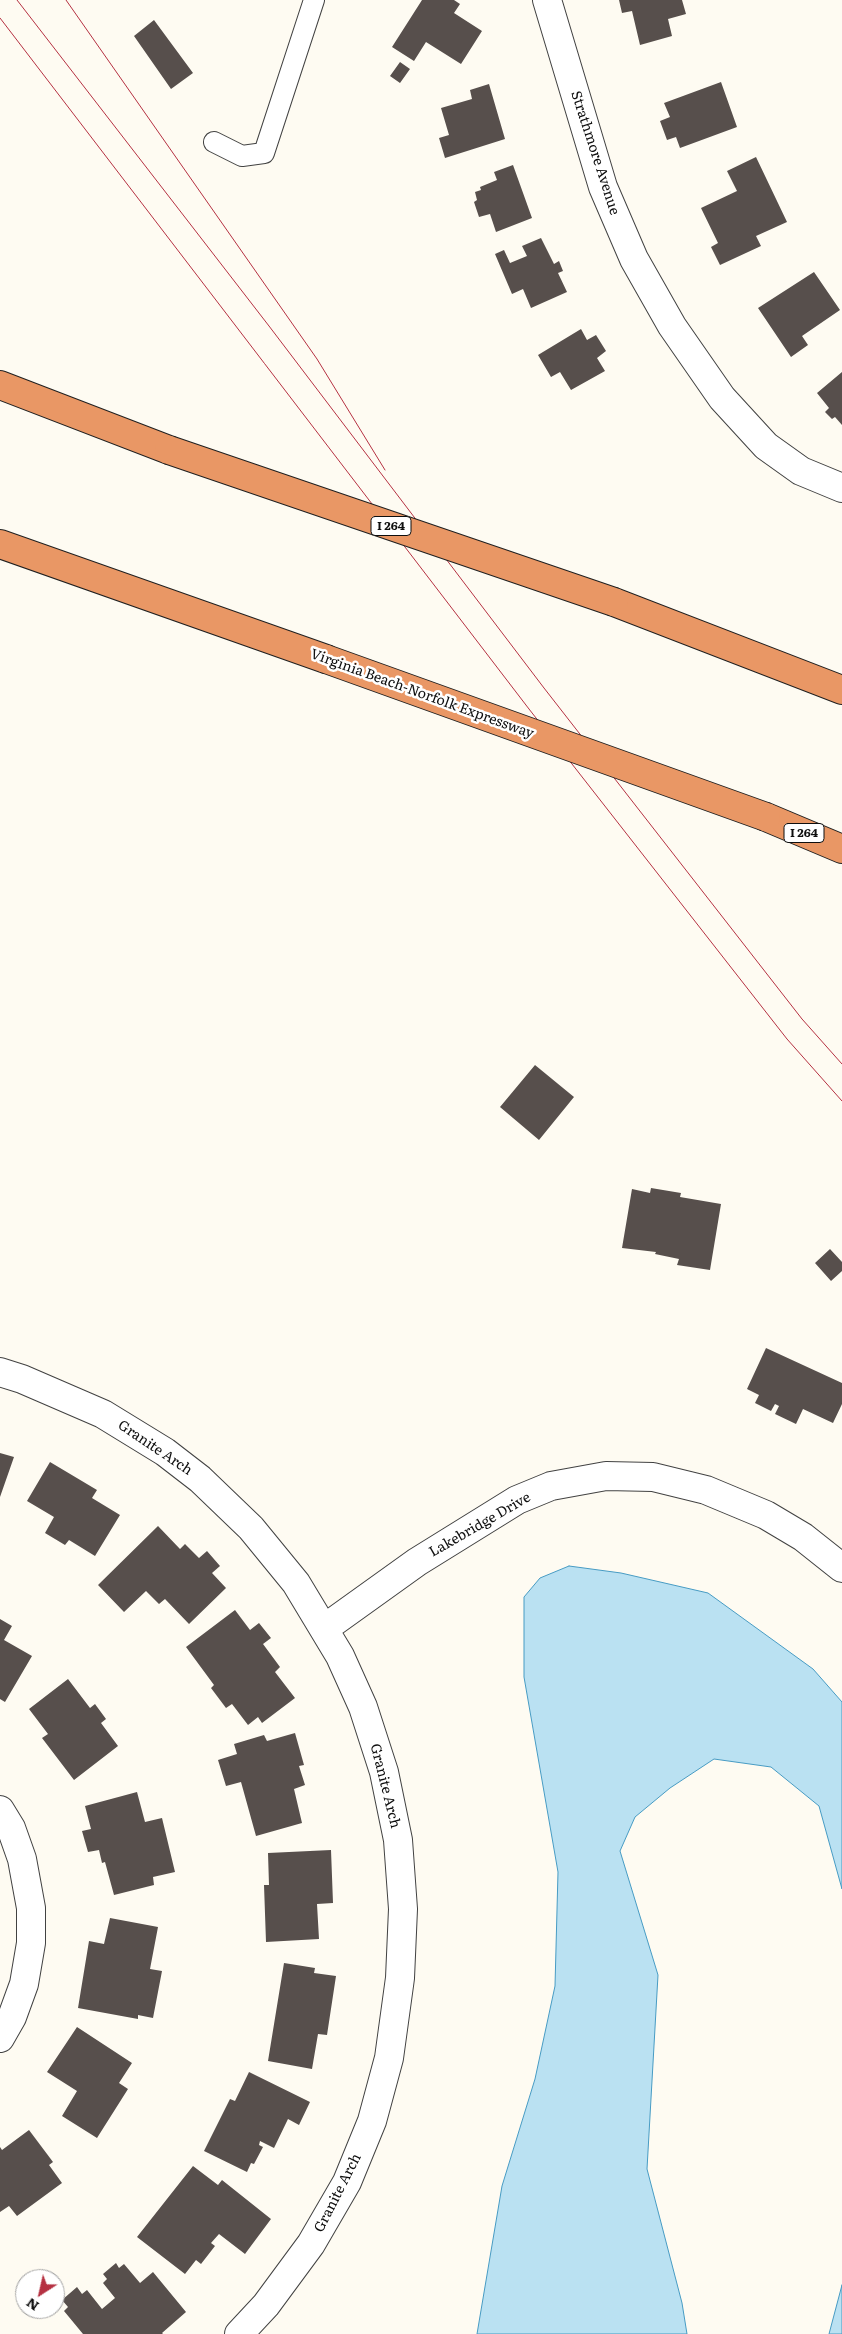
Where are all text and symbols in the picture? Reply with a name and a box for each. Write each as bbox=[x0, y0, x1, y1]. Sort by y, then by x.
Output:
street label: Strathmore Avenue bbox=[567, 89, 623, 217]
road number: I 264 bbox=[371, 516, 411, 536]
street label: Virginia Beach-Norfolk Expressway bbox=[308, 646, 536, 742]
road number: I 264 bbox=[784, 824, 824, 842]
street label: Granite Arch bbox=[115, 1417, 195, 1479]
street label: Lakebridge Drive bbox=[426, 1489, 534, 1561]
street label: Granite Arch bbox=[366, 1742, 404, 1830]
street label: Granite Arch bbox=[311, 2151, 365, 2235]
north arrow bbox=[15, 2269, 65, 2319]
text: N bbox=[21, 2294, 43, 2317]

